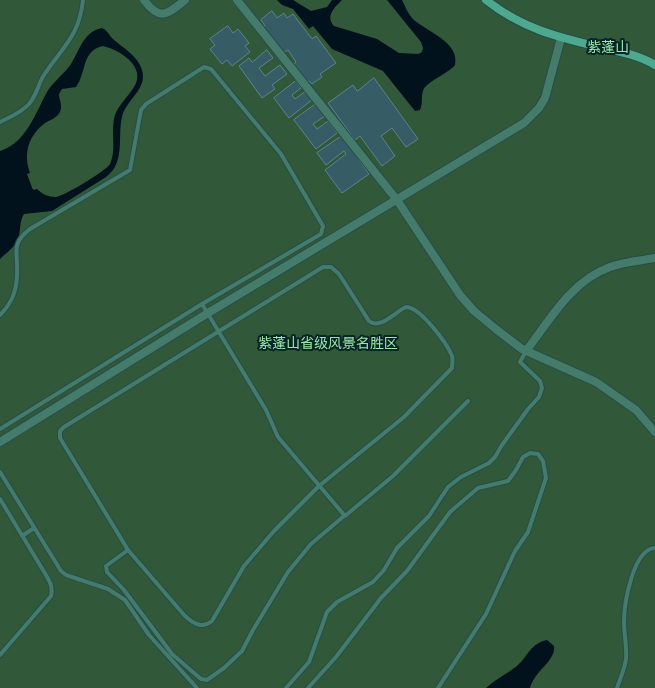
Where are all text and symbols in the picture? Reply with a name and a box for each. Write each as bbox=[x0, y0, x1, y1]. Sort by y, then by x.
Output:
park label: 紫蓬山 bbox=[587, 40, 629, 56]
park label: 紫蓬山省级风景名胜区 bbox=[258, 336, 398, 352]

